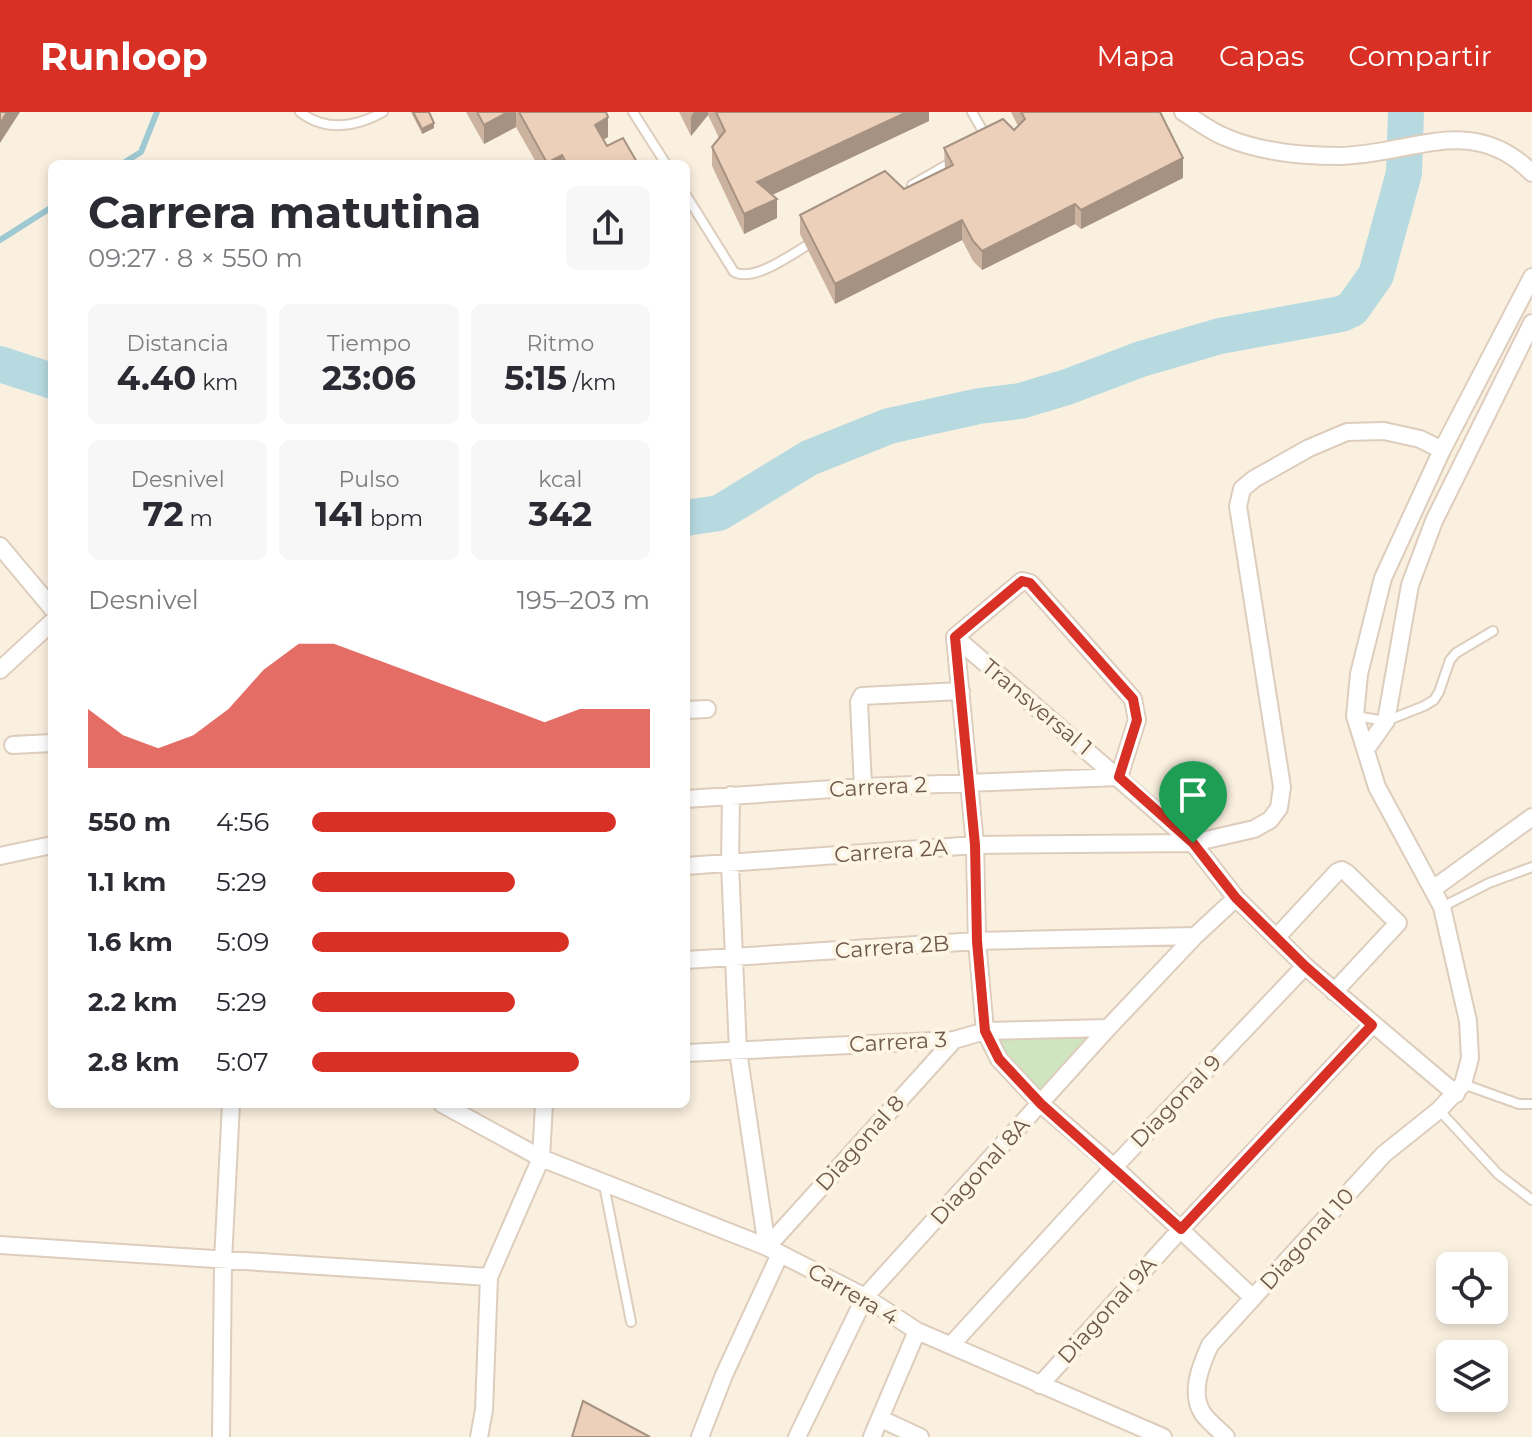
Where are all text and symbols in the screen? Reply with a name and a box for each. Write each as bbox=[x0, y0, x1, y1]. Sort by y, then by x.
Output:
text: Runloop bbox=[40, 33, 208, 80]
text: Mapa bbox=[1096, 39, 1175, 73]
text: Capas bbox=[1219, 39, 1304, 73]
text: Compartir bbox=[1348, 39, 1492, 73]
text: Carrera matutina bbox=[88, 185, 481, 239]
button: share bbox=[566, 186, 650, 270]
text: 09:27 · 8 × 550 m bbox=[88, 242, 303, 274]
text: Distancia bbox=[127, 330, 229, 357]
text: Tiempo bbox=[327, 330, 411, 357]
text: Ritmo bbox=[526, 330, 594, 357]
text: 4.40 bbox=[117, 357, 196, 399]
text: 23:06 bbox=[322, 357, 416, 399]
text: 5:15 bbox=[504, 357, 567, 399]
text: km bbox=[196, 369, 238, 396]
text: /km bbox=[567, 369, 616, 396]
text: Desnivel bbox=[131, 466, 225, 493]
text: Pulso bbox=[338, 466, 400, 493]
text: kcal bbox=[538, 466, 582, 493]
text: 72 bbox=[143, 493, 184, 535]
text: 141 bbox=[315, 493, 364, 535]
text: 342 bbox=[529, 493, 592, 535]
text: m bbox=[184, 505, 213, 532]
text: bpm bbox=[364, 505, 423, 532]
text: Desnivel bbox=[88, 584, 199, 616]
text: 195–203 m bbox=[517, 584, 650, 616]
street label: Transversal 1 bbox=[976, 653, 1098, 761]
pin bbox=[1159, 761, 1227, 843]
street label: Carrera 2 bbox=[828, 771, 928, 803]
icon: arrive bbox=[1171, 773, 1215, 817]
text: 550 m bbox=[88, 806, 171, 838]
text: 4:56 bbox=[216, 806, 269, 838]
street label: Carrera 2A bbox=[833, 834, 949, 868]
text: 1.1 km bbox=[88, 866, 166, 898]
text: 5:29 bbox=[216, 866, 267, 898]
text: 1.6 km bbox=[88, 926, 173, 958]
text: 5:09 bbox=[216, 926, 269, 958]
street label: Carrera 2B bbox=[834, 930, 950, 964]
text: 2.2 km bbox=[88, 986, 178, 1018]
text: 5:29 bbox=[216, 986, 267, 1018]
street label: Carrera 3 bbox=[848, 1026, 948, 1058]
text: 2.8 km bbox=[88, 1046, 179, 1078]
text: 5:07 bbox=[216, 1046, 269, 1078]
street label: Diagonal 9 bbox=[1125, 1049, 1227, 1153]
street label: Diagonal 8 bbox=[810, 1090, 910, 1196]
street label: Diagonal 8A bbox=[925, 1112, 1035, 1230]
street label: Diagonal 10 bbox=[1254, 1182, 1360, 1296]
street label: Diagonal 9A bbox=[1052, 1251, 1162, 1369]
map controls bbox=[1436, 1252, 1508, 1412]
button: locate bbox=[1436, 1252, 1508, 1324]
street label: Carrera 4 bbox=[803, 1257, 903, 1331]
button: layers bbox=[1436, 1340, 1508, 1412]

